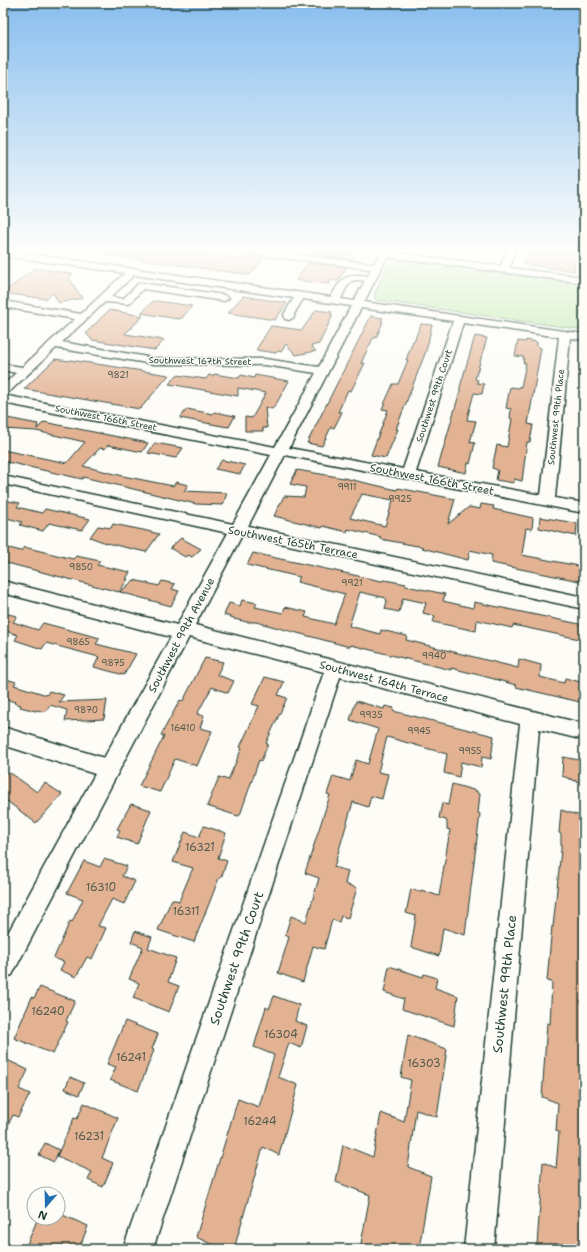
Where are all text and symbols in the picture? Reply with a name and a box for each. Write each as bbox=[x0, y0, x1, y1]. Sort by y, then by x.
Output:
street label: Southwest 99th Court bbox=[413, 348, 455, 444]
street label: Southwest 167th Street bbox=[149, 354, 251, 368]
house number: 9821 bbox=[107, 369, 129, 381]
street label: Southwest 99th Place bbox=[545, 369, 567, 465]
street label: Southwest 166th Street bbox=[54, 402, 158, 434]
street label: Southwest 166th Street bbox=[369, 460, 495, 499]
house number: 9911 bbox=[337, 481, 357, 493]
house number: 9925 bbox=[388, 493, 412, 505]
street label: Southwest 165th Terrace bbox=[227, 523, 359, 562]
house number: 9850 bbox=[69, 561, 93, 573]
street label: Southwest 99th Avenue bbox=[145, 575, 218, 695]
house number: 9921 bbox=[341, 577, 363, 589]
house number: 9865 bbox=[66, 636, 90, 648]
house number: 9940 bbox=[422, 650, 446, 662]
house number: 9875 bbox=[101, 657, 125, 669]
street label: Southwest 164th Terrace bbox=[318, 657, 450, 706]
house number: 9870 bbox=[74, 704, 98, 716]
house number: 9935 bbox=[359, 709, 383, 721]
house number: 16410 bbox=[170, 722, 196, 734]
house number: 9945 bbox=[407, 725, 431, 737]
house number: 9955 bbox=[459, 745, 481, 757]
house number: 16321 bbox=[185, 840, 215, 855]
house number: 16310 bbox=[86, 880, 116, 895]
street label: Southwest 99th Court bbox=[206, 889, 267, 1027]
house number: 16311 bbox=[172, 904, 200, 919]
street label: Southwest 99th Place bbox=[489, 914, 520, 1054]
house number: 16240 bbox=[31, 1004, 65, 1019]
house number: 16304 bbox=[264, 1027, 298, 1042]
house number: 16241 bbox=[116, 1050, 146, 1065]
house number: 16303 bbox=[407, 1056, 441, 1071]
house number: 16244 bbox=[243, 1114, 277, 1129]
house number: 16231 bbox=[74, 1129, 104, 1144]
north arrow bbox=[26, 1186, 66, 1226]
text: N bbox=[36, 1206, 49, 1223]

